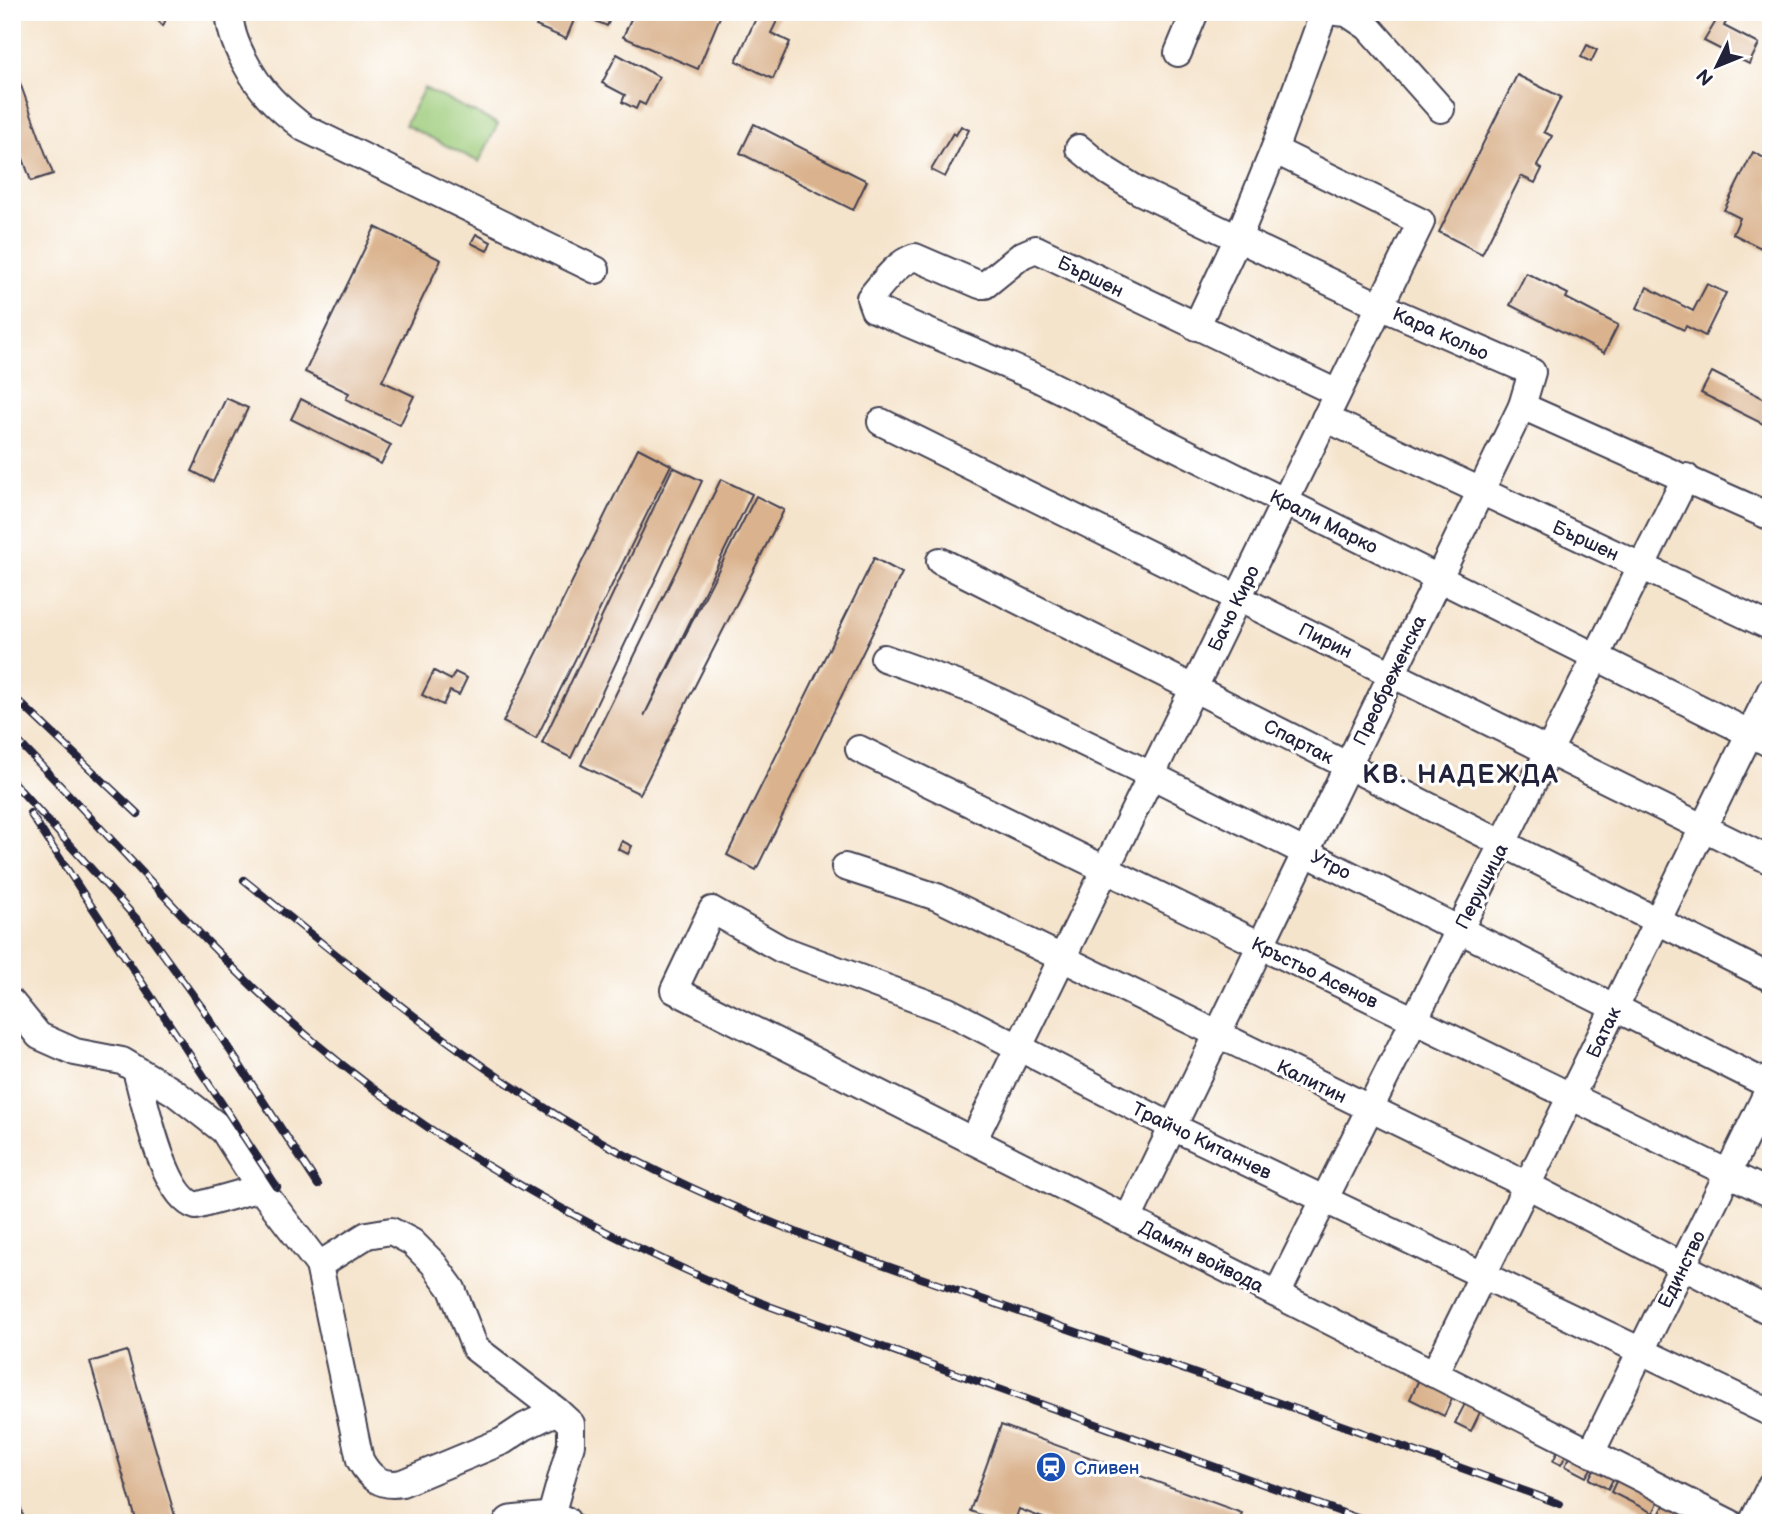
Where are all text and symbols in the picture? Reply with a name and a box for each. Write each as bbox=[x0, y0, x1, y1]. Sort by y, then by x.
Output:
north arrow bbox=[1682, 32, 1752, 102]
text: N bbox=[1692, 64, 1719, 90]
street label: Бършен bbox=[1054, 252, 1127, 303]
street label: Кара Кольо bbox=[1389, 303, 1492, 366]
street label: Крали Марко bbox=[1265, 485, 1381, 559]
street label: Бършен bbox=[1549, 516, 1622, 567]
street label: Бачо Киро bbox=[1204, 562, 1265, 655]
street label: Преобреженска bbox=[1349, 612, 1432, 750]
street label: Пирин bbox=[1295, 619, 1356, 664]
street label: Спартак bbox=[1260, 715, 1337, 770]
district label: КВ. НАДЕЖДА bbox=[1362, 760, 1560, 791]
street label: Перущица bbox=[1451, 840, 1514, 933]
street label: Утро bbox=[1306, 846, 1354, 885]
street label: Кръстьо Асенов bbox=[1247, 933, 1381, 1014]
street label: Батак bbox=[1582, 1003, 1627, 1062]
street label: Калитин bbox=[1273, 1056, 1350, 1109]
street label: Трайчо Китанчев bbox=[1128, 1098, 1275, 1185]
street label: Дамян войвода bbox=[1135, 1216, 1267, 1299]
street label: Единство bbox=[1654, 1227, 1711, 1312]
station icon: Сливен bbox=[1034, 1450, 1068, 1484]
place label: Сливен bbox=[1074, 1457, 1140, 1480]

